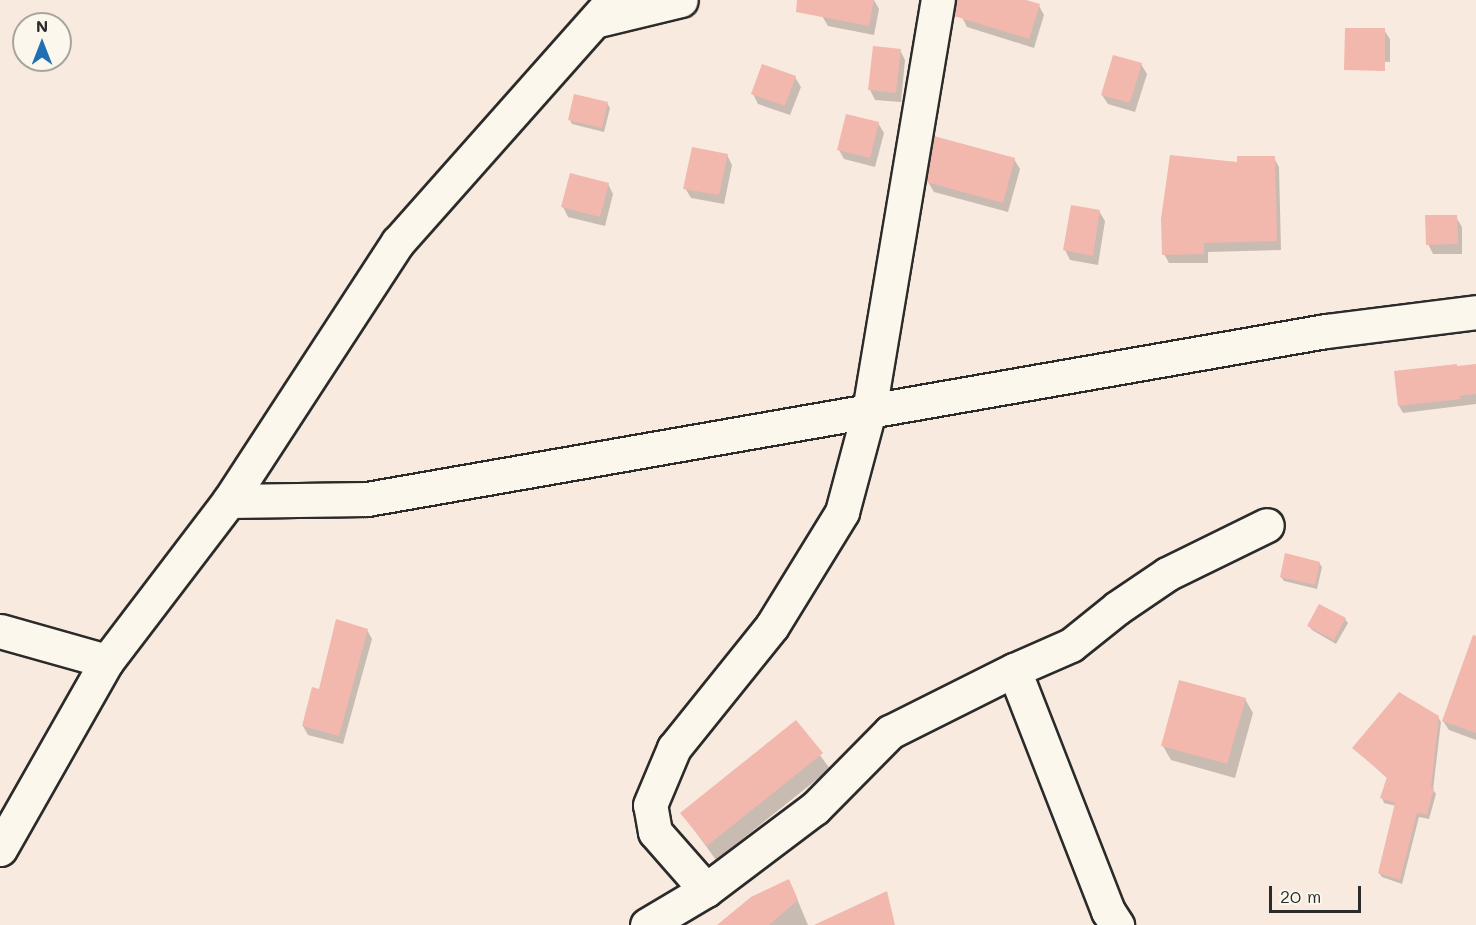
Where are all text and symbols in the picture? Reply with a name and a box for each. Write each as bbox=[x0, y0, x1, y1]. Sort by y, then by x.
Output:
north arrow bbox=[12, 12, 72, 72]
text: N bbox=[36, 15, 48, 36]
scale bar bbox=[1272, 874, 1364, 912]
text: 20 m bbox=[1280, 884, 1321, 908]

